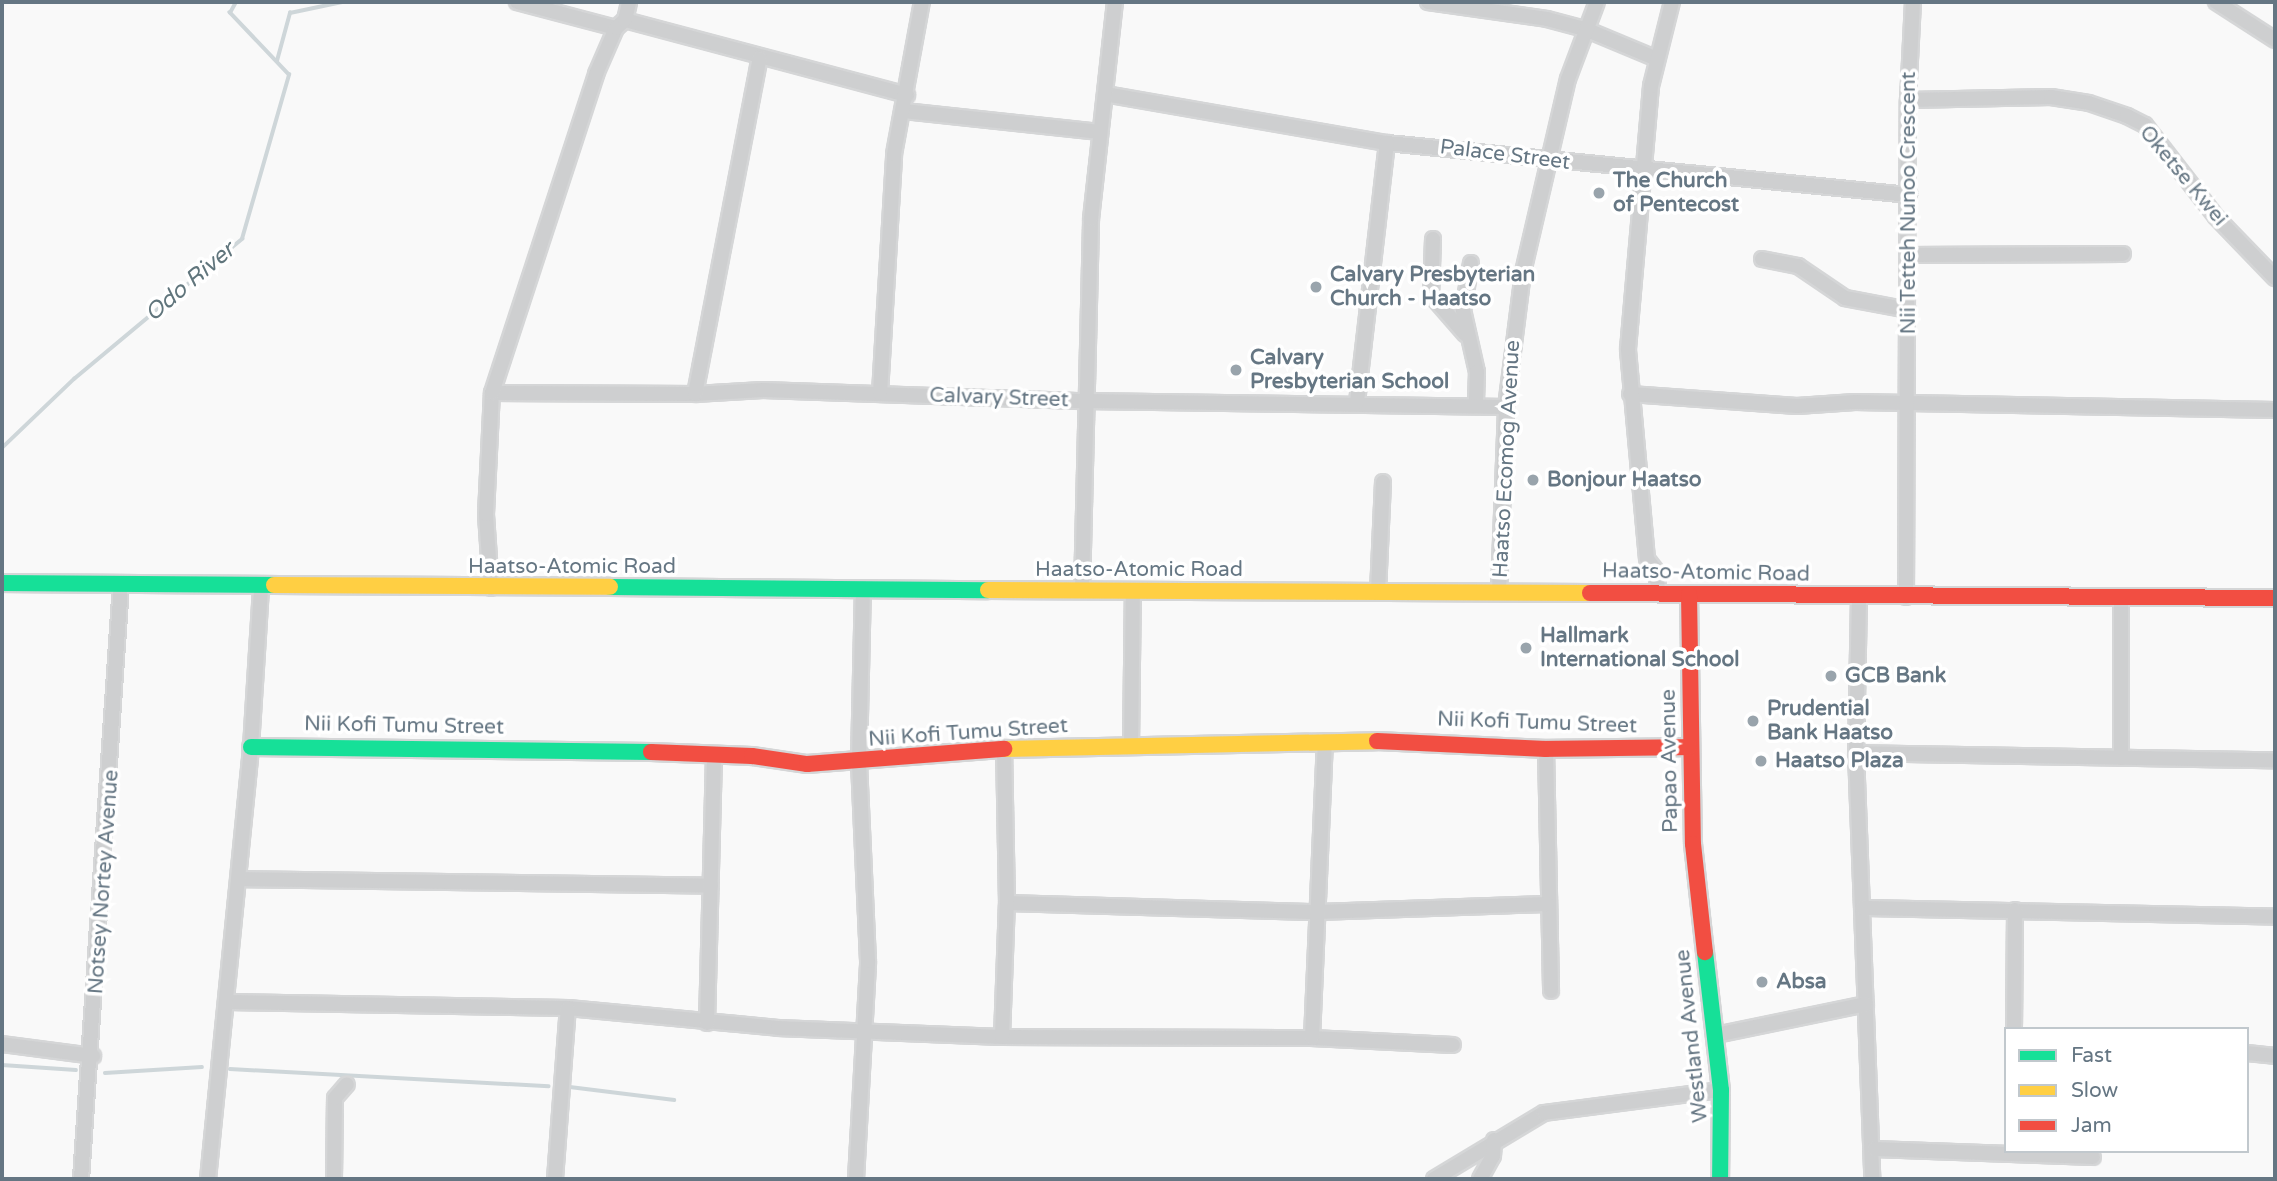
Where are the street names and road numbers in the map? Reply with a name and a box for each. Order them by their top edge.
street label: Nii Tetteh Nunoo Crescent [1896,72,1922,334]
street label: Oketse Kwei [2134,121,2232,231]
street label: Palace Street [1439,135,1571,175]
street label: Haatso Ecomog Avenue [1488,339,1526,579]
street label: Calvary Street [929,383,1069,413]
street label: Haatso-Atomic Road [468,554,676,580]
street label: Haatso-Atomic Road [1035,557,1243,583]
street label: Haatso-Atomic Road [1602,559,1810,587]
street label: Papao Avenue [1656,689,1684,833]
street label: Nii Kofi Tumu Street [1437,707,1637,739]
street label: Nii Kofi Tumu Street [304,712,504,740]
street label: Nii Kofi Tumu Street [867,713,1069,753]
street label: Notsey Nortey Avenue [84,769,124,995]
street label: Westland Avenue [1670,948,1714,1124]

